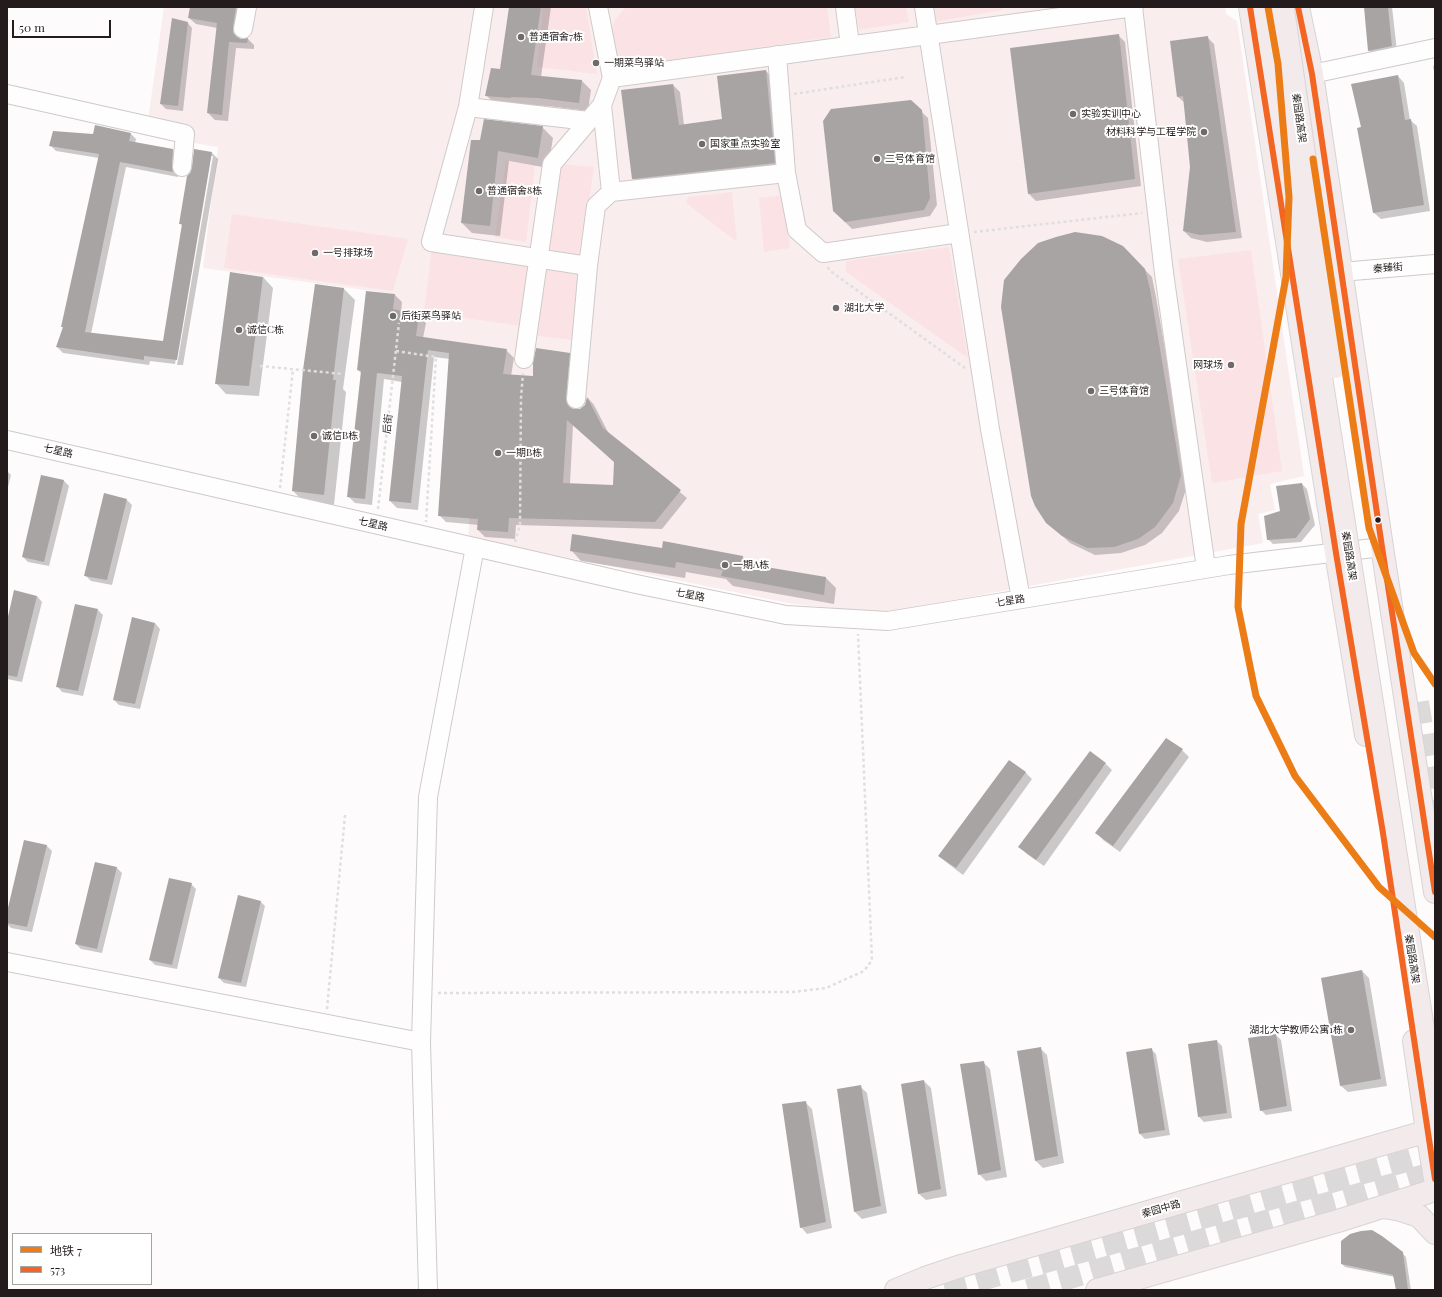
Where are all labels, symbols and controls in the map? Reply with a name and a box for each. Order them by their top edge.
scale bar [14,12,113,38]
text: 50 m [19,19,45,35]
place label: 普通宿舍7栋 [529,31,583,43]
marker: 普通宿舍7栋 [516,32,526,42]
place label: 一期菜鸟驿站 [604,57,664,69]
marker: 一期菜鸟驿站 [591,58,601,68]
street label: 秦园路高架 [1290,92,1308,144]
place label: 实验实训中心 [1081,108,1141,120]
marker: 实验实训中心 [1068,109,1078,119]
place label: 材料科学与工程学院 [1106,126,1196,138]
marker: 材料科学与工程学院 [1199,127,1209,137]
place label: 国家重点实验室 [710,138,780,150]
marker: 国家重点实验室 [697,139,707,149]
place label: 二号体育馆 [885,153,935,165]
marker: 二号体育馆 [872,154,882,164]
place label: 普通宿舍8栋 [487,185,542,197]
marker: 普通宿舍8栋 [474,186,484,196]
place label: 一号排球场 [323,247,373,259]
marker: 一号排球场 [310,248,320,258]
street label: 秦臻街 [1373,261,1403,275]
place label: 湖北大学 [844,302,884,314]
marker: 湖北大学 [831,303,841,313]
place label: 后街菜鸟驿站 [401,310,461,322]
marker: 后街菜鸟驿站 [388,311,398,321]
place label: 诚信C栋 [247,324,284,336]
marker: 诚信C栋 [234,325,244,335]
place label: 网球场 [1193,359,1223,371]
marker: 网球场 [1226,360,1236,370]
place label: 三号体育馆 [1099,385,1149,397]
marker: 三号体育馆 [1086,386,1096,396]
street label: 后街 [381,413,395,435]
place label: 诚信B栋 [322,430,358,442]
marker: 诚信B栋 [309,431,319,441]
street label: 七星路 [42,442,74,460]
place label: 一期B栋 [506,447,542,459]
marker: 一期B栋 [493,448,503,458]
street label: 七星路 [357,515,389,533]
unlabelled marker [1373,515,1383,525]
street label: 秦园路高架 [1339,530,1359,582]
place label: 一期A栋 [733,559,769,571]
marker: 一期A栋 [720,560,730,570]
street label: 七星路 [674,586,706,604]
street label: 七星路 [994,593,1026,609]
street label: 秦园路高架 [1402,933,1422,985]
place label: 湖北大学教师公寓1栋 [1249,1024,1343,1036]
marker: 湖北大学教师公寓1栋 [1346,1025,1356,1035]
street label: 秦园中路 [1140,1198,1182,1220]
legend [12,1233,152,1285]
text: 地铁 7 [50,1242,82,1258]
text: 573 [50,1261,65,1277]

